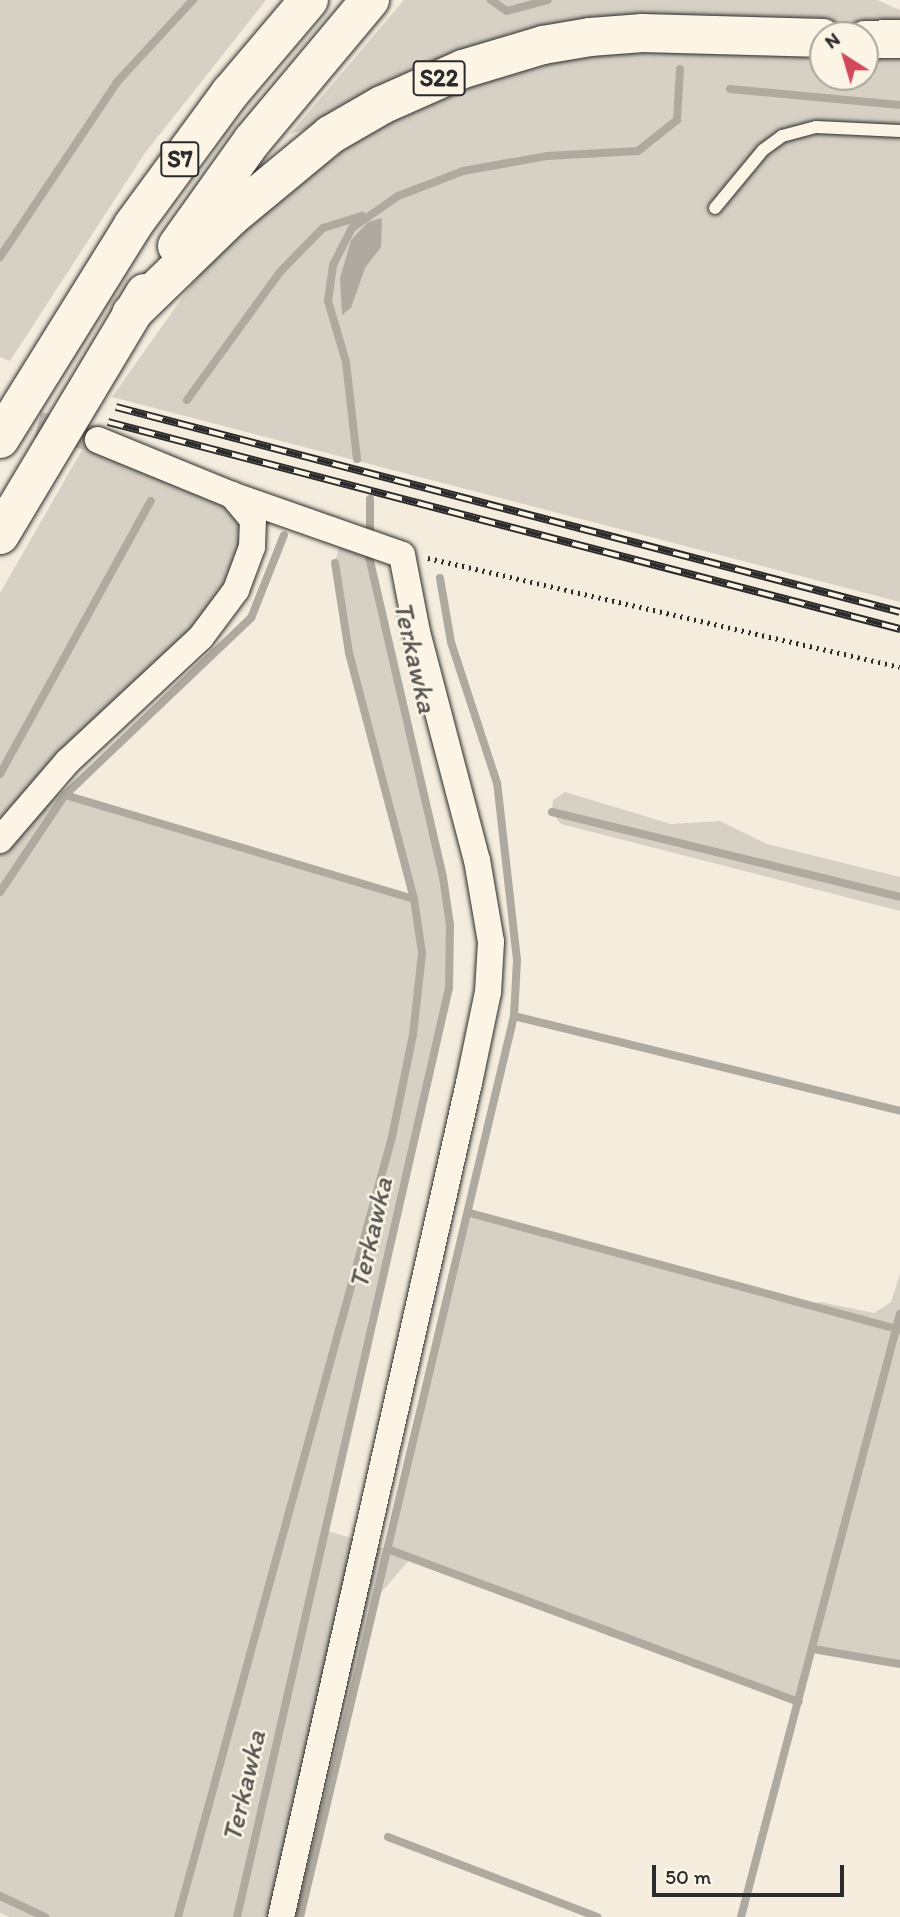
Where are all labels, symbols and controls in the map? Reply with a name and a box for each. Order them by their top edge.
north arrow [809,21,879,91]
text: N [820,27,844,53]
road number: S22 [411,57,467,98]
road number: S7 [159,139,201,180]
water label: Terkawka [387,598,445,716]
water label: Terkawka [341,1174,399,1292]
water label: Terkawka [214,1727,272,1845]
scale bar [655,1850,848,1894]
text: 50 m [665,1864,711,1889]

